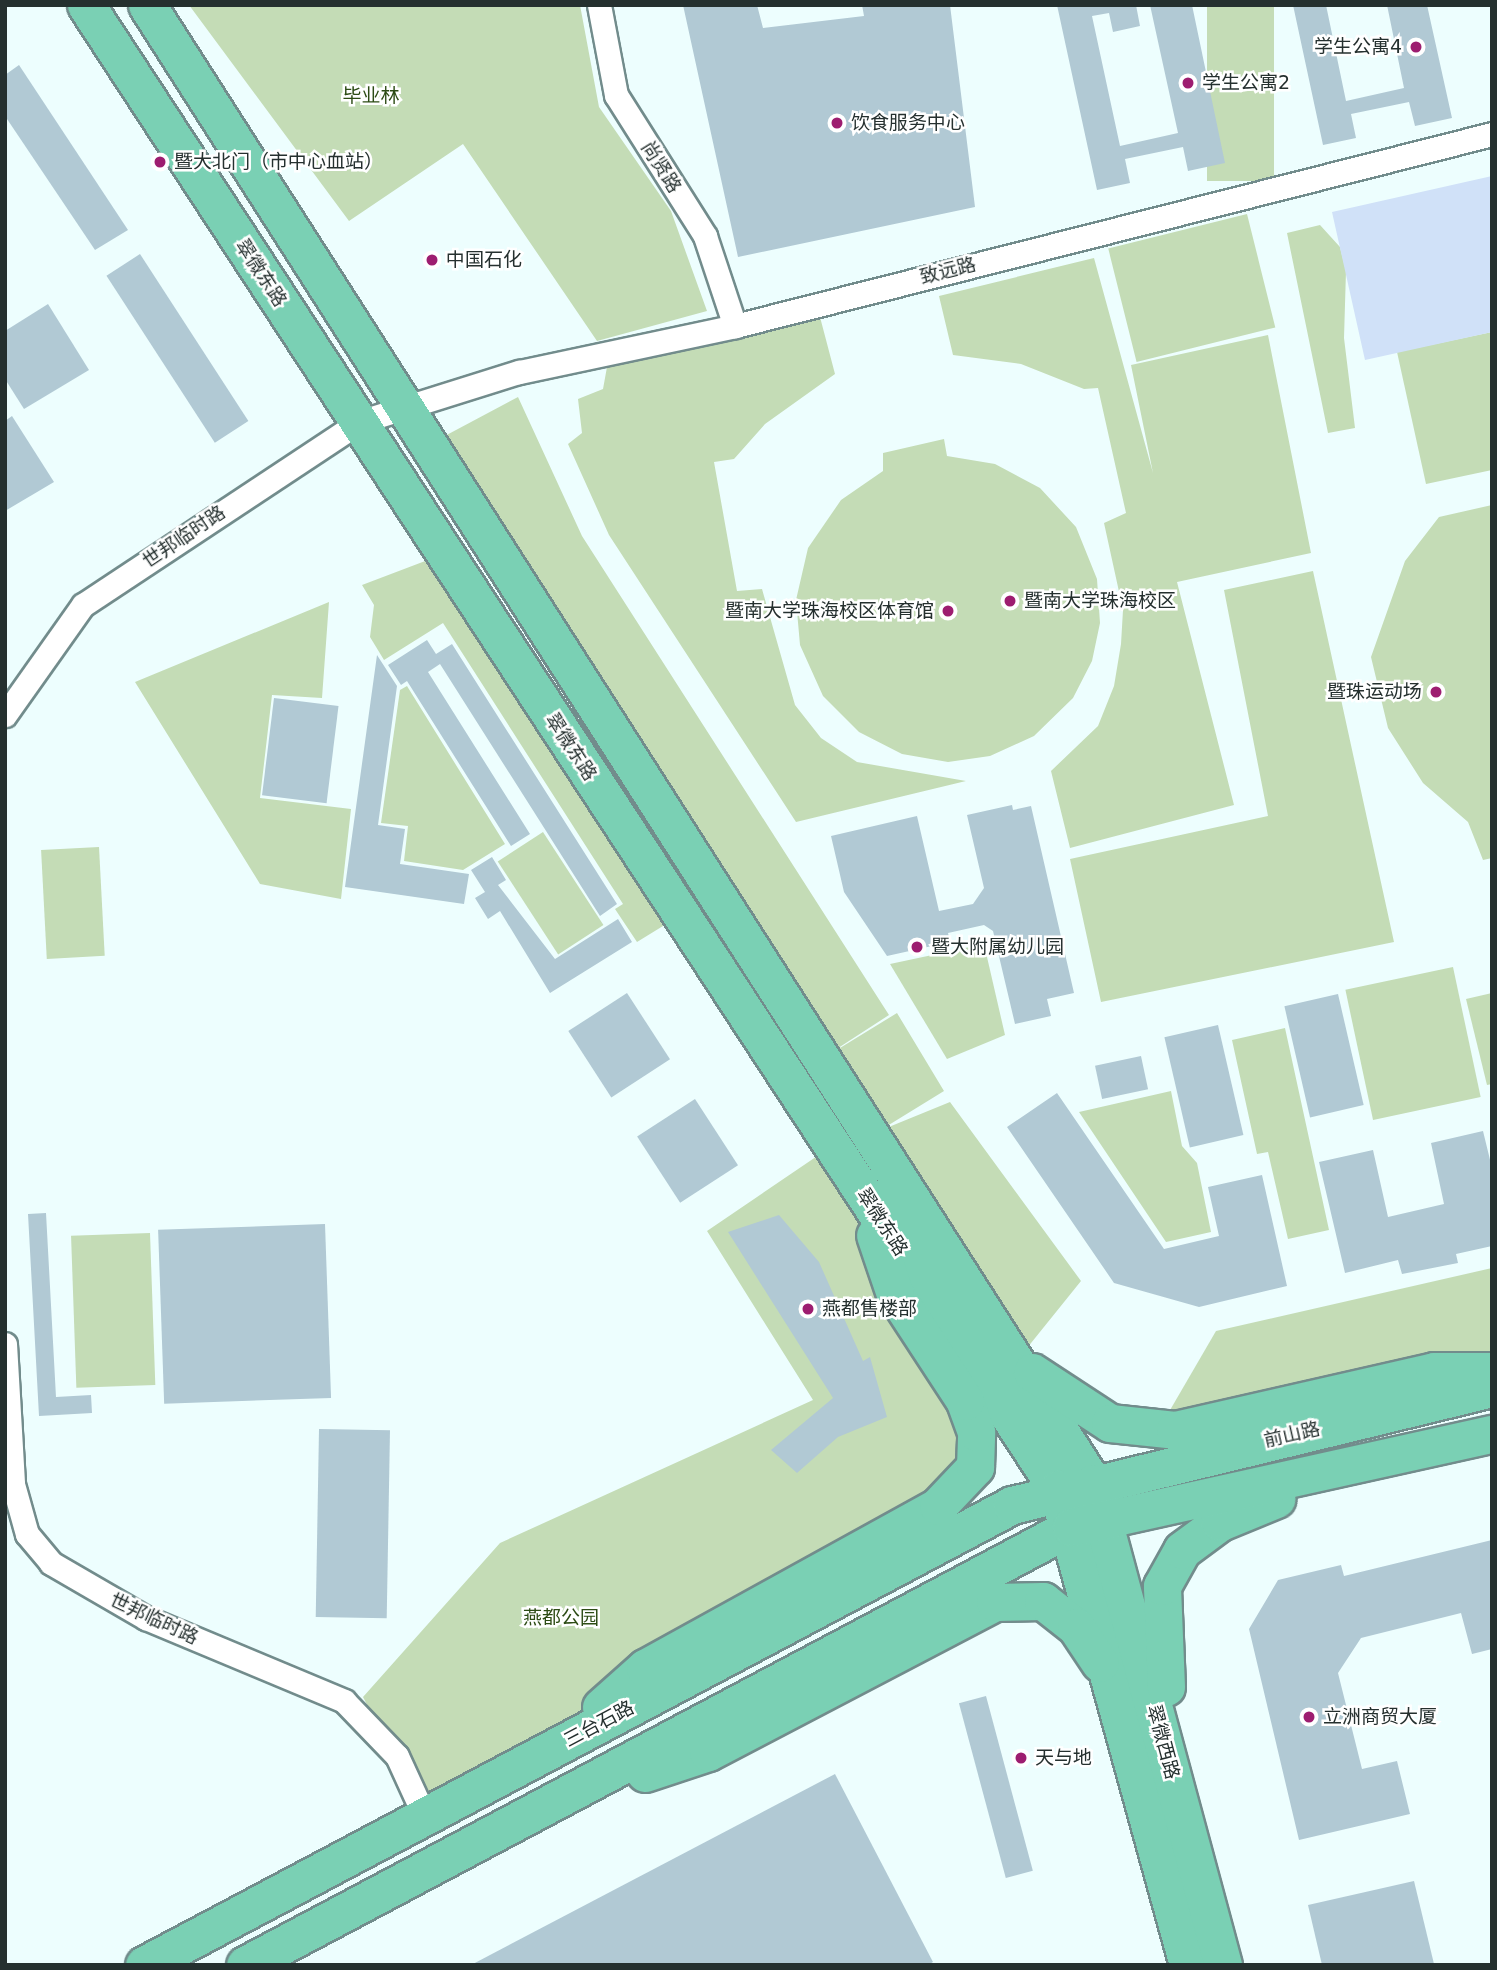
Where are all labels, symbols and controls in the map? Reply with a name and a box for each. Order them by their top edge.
place label: 学生公寓4 [1314,36,1402,58]
marker: 学生公寓4 [1408,39,1424,55]
place label: 学生公寓2 [1202,72,1290,94]
marker: 学生公寓2 [1180,75,1196,91]
park label: 毕业林 [343,85,399,107]
place label: 饮食服务中心 [851,112,965,134]
marker: 饮食服务中心 [829,115,845,131]
street label: 尚贤路 [636,137,686,197]
place label: 暨大北门（市中心血站） [174,151,383,173]
marker: 暨大北门（市中心血站） [152,154,168,170]
street label: 翠微东路 [231,235,291,311]
place label: 中国石化 [446,249,522,271]
marker: 中国石化 [424,252,440,268]
street label: 致远路 [918,253,978,289]
street label: 世邦临时路 [138,501,230,573]
place label: 暨南大学珠海校区 [1024,590,1176,612]
marker: 暨南大学珠海校区 [1002,593,1018,609]
place label: 暨南大学珠海校区体育馆 [725,600,934,622]
marker: 暨南大学珠海校区体育馆 [940,603,956,619]
place label: 暨珠运动场 [1327,681,1422,703]
marker: 暨珠运动场 [1428,684,1444,700]
street label: 翠微东路 [541,709,601,785]
place label: 暨大附属幼儿园 [931,936,1064,958]
marker: 暨大附属幼儿园 [909,939,925,955]
street label: 翠微东路 [852,1184,912,1260]
place label: 燕都售楼部 [822,1298,917,1320]
marker: 燕都售楼部 [800,1301,816,1317]
street label: 前山路 [1262,1417,1322,1453]
street label: 世邦临时路 [106,1589,202,1649]
park label: 燕都公园 [523,1607,599,1629]
street label: 三台石路 [560,1696,638,1752]
street label: 翠微西路 [1142,1702,1184,1782]
place label: 立洲商贸大厦 [1323,1706,1437,1728]
marker: 立洲商贸大厦 [1301,1709,1317,1725]
place label: 天与地 [1035,1747,1092,1769]
marker: 天与地 [1013,1750,1029,1766]

